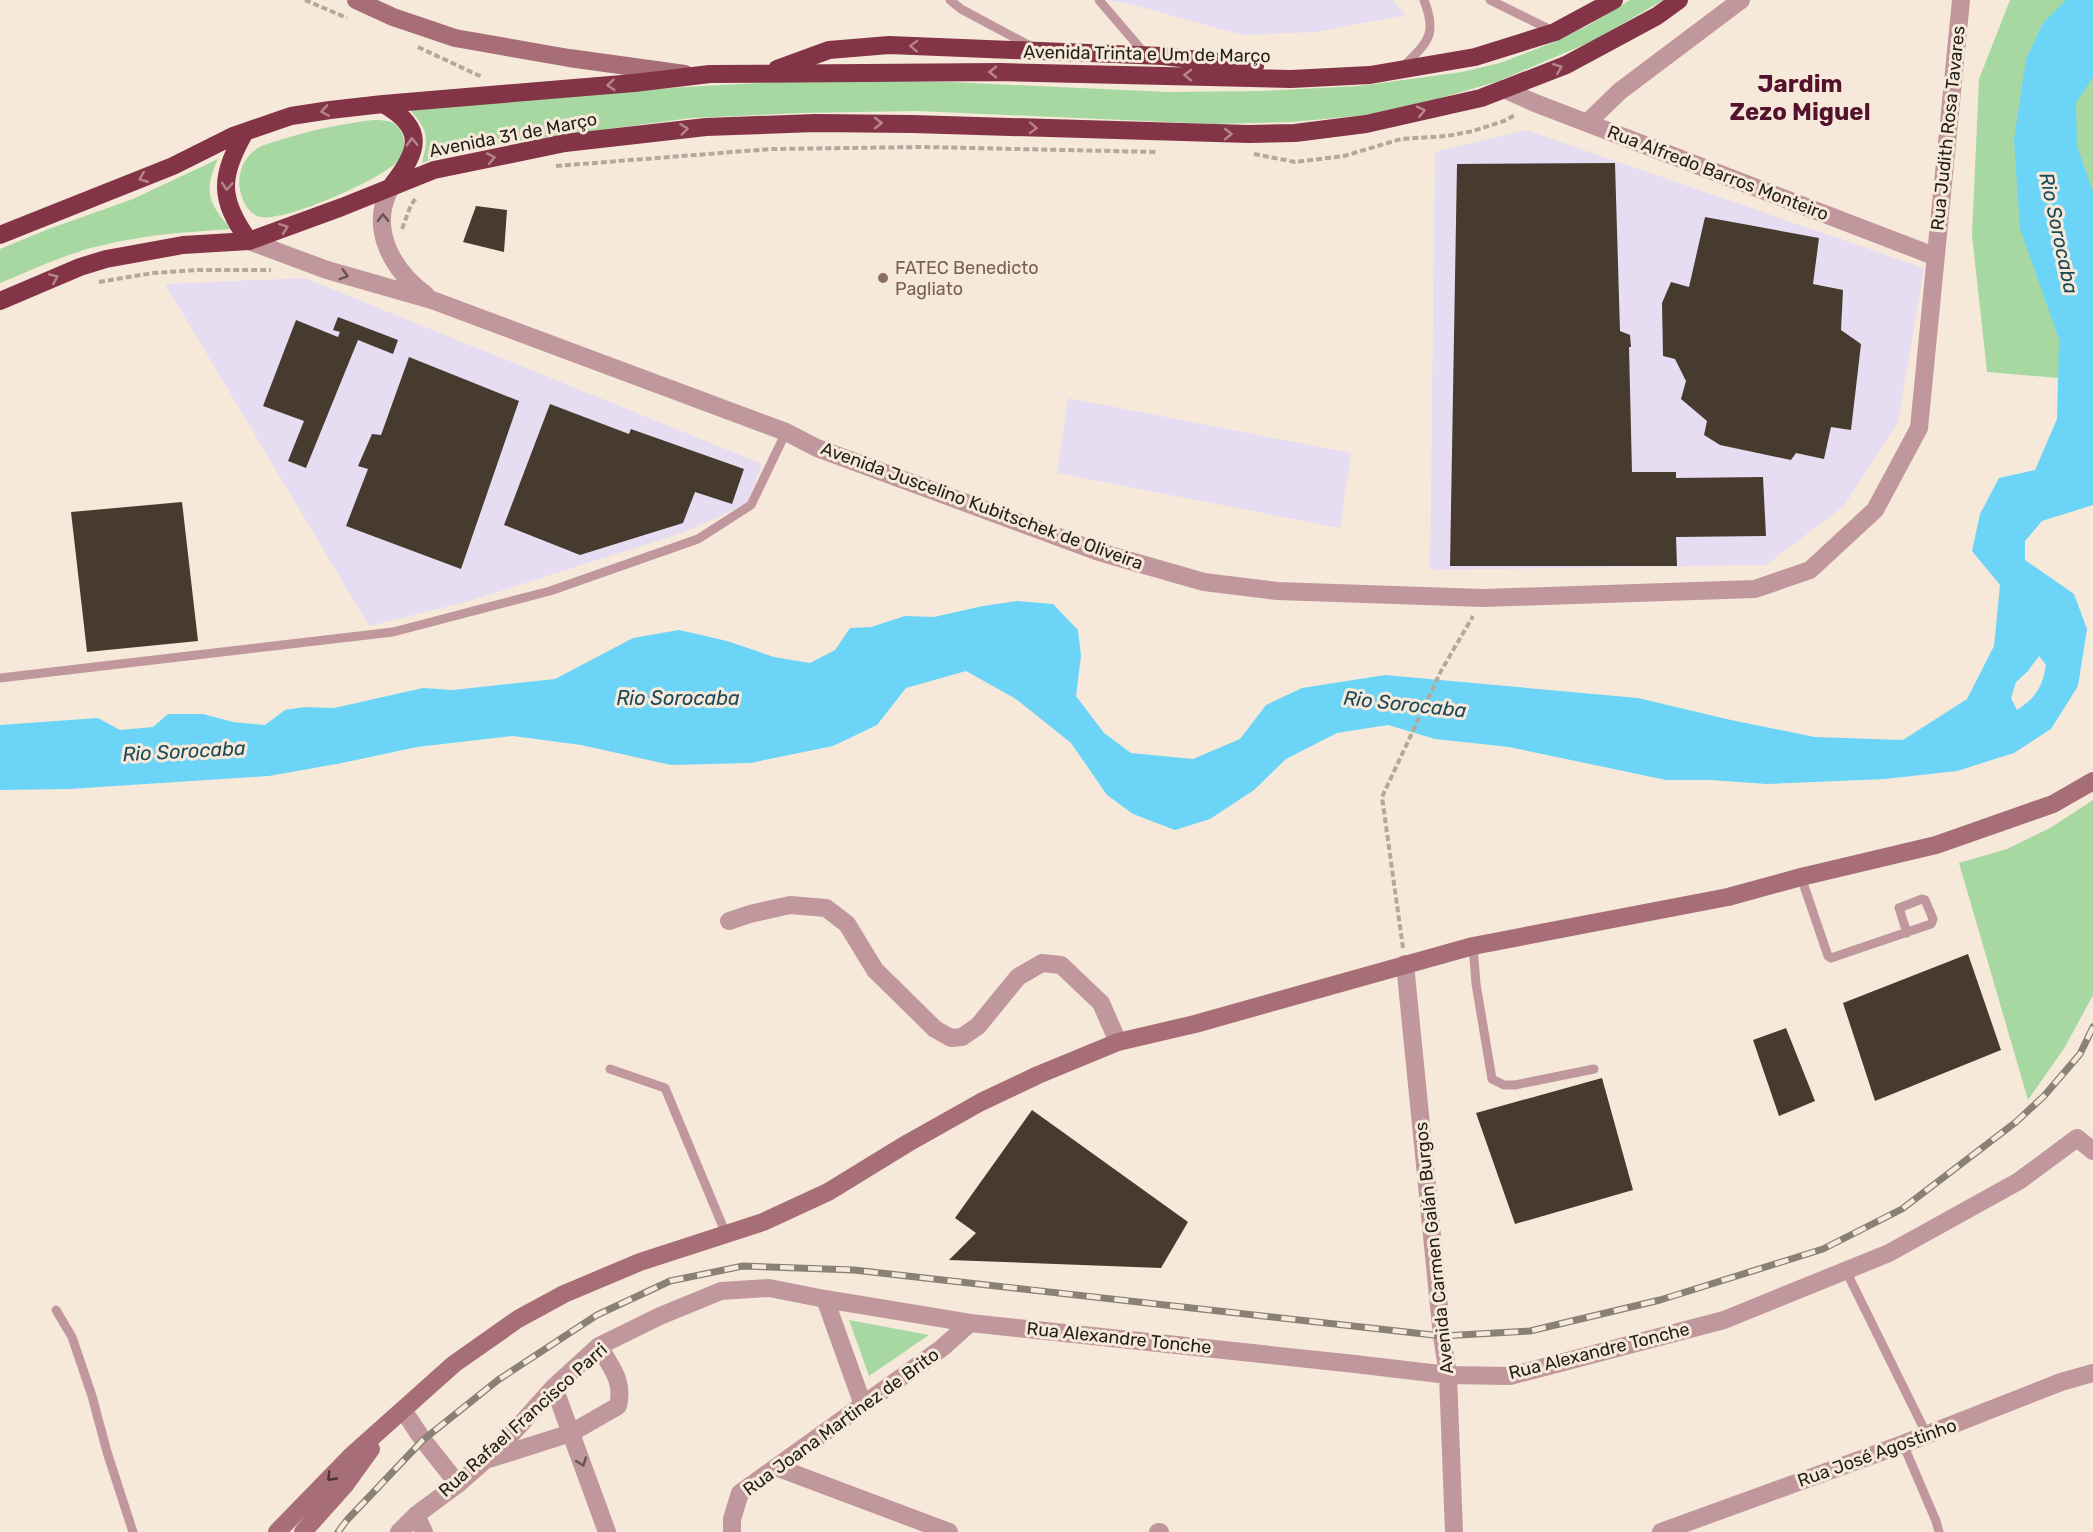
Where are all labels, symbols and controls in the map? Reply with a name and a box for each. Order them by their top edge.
street label: Rua Judith Rosa Tavares [1926,25,1970,231]
one-way arrow [909,40,918,53]
street label: Avenida Trinta e Um de Março [1023,41,1271,67]
one-way arrow [1552,63,1563,75]
one-way arrow [988,66,997,78]
one-way arrow [1183,69,1192,81]
district label: Jardim Zezo Miguel [1729,70,1871,126]
one-way arrow [606,78,615,91]
one-way arrow [321,104,331,117]
one-way arrow [1416,106,1426,119]
street label: Avenida 31 de Março [427,108,599,162]
one-way arrow [874,117,883,129]
one-way arrow [1029,121,1038,134]
street label: Rua Alfredo Barros Monteiro [1604,121,1832,225]
one-way arrow [679,124,688,136]
one-way arrow [1224,128,1233,140]
one-way arrow [406,137,418,146]
one-way arrow [486,152,496,164]
water label: Rio Sorocaba [2034,170,2084,296]
one-way arrow [138,171,149,183]
one-way arrow [220,182,233,191]
one-way arrow [377,214,389,223]
one-way arrow [278,223,289,236]
place label: FATEC Benedicto Pagliato [895,257,1039,300]
one-way arrow [338,268,349,280]
marker: FATEC Benedicto Pagliato [876,271,890,285]
one-way arrow [48,273,59,285]
street label: Avenida Juscelino Kubitschek de Oliveira [818,437,1146,575]
water label: Rio Sorocaba [616,686,740,710]
water label: Rio Sorocaba [1342,686,1468,722]
water label: Rio Sorocaba [122,736,247,766]
street label: Avenida Carmen Galán Burgos [1410,1121,1458,1375]
street label: Rua Alexandre Tonche [1026,1317,1212,1359]
street label: Rua Alexandre Tonche [1506,1318,1692,1384]
street label: Rua Rafael Francisco Parri [434,1338,612,1502]
street label: Rua Joana Martinez de Brito [739,1344,943,1500]
street label: Rua José Agostinho [1794,1414,1960,1492]
one-way arrow [574,1456,587,1467]
one-way arrow [327,1470,338,1480]

